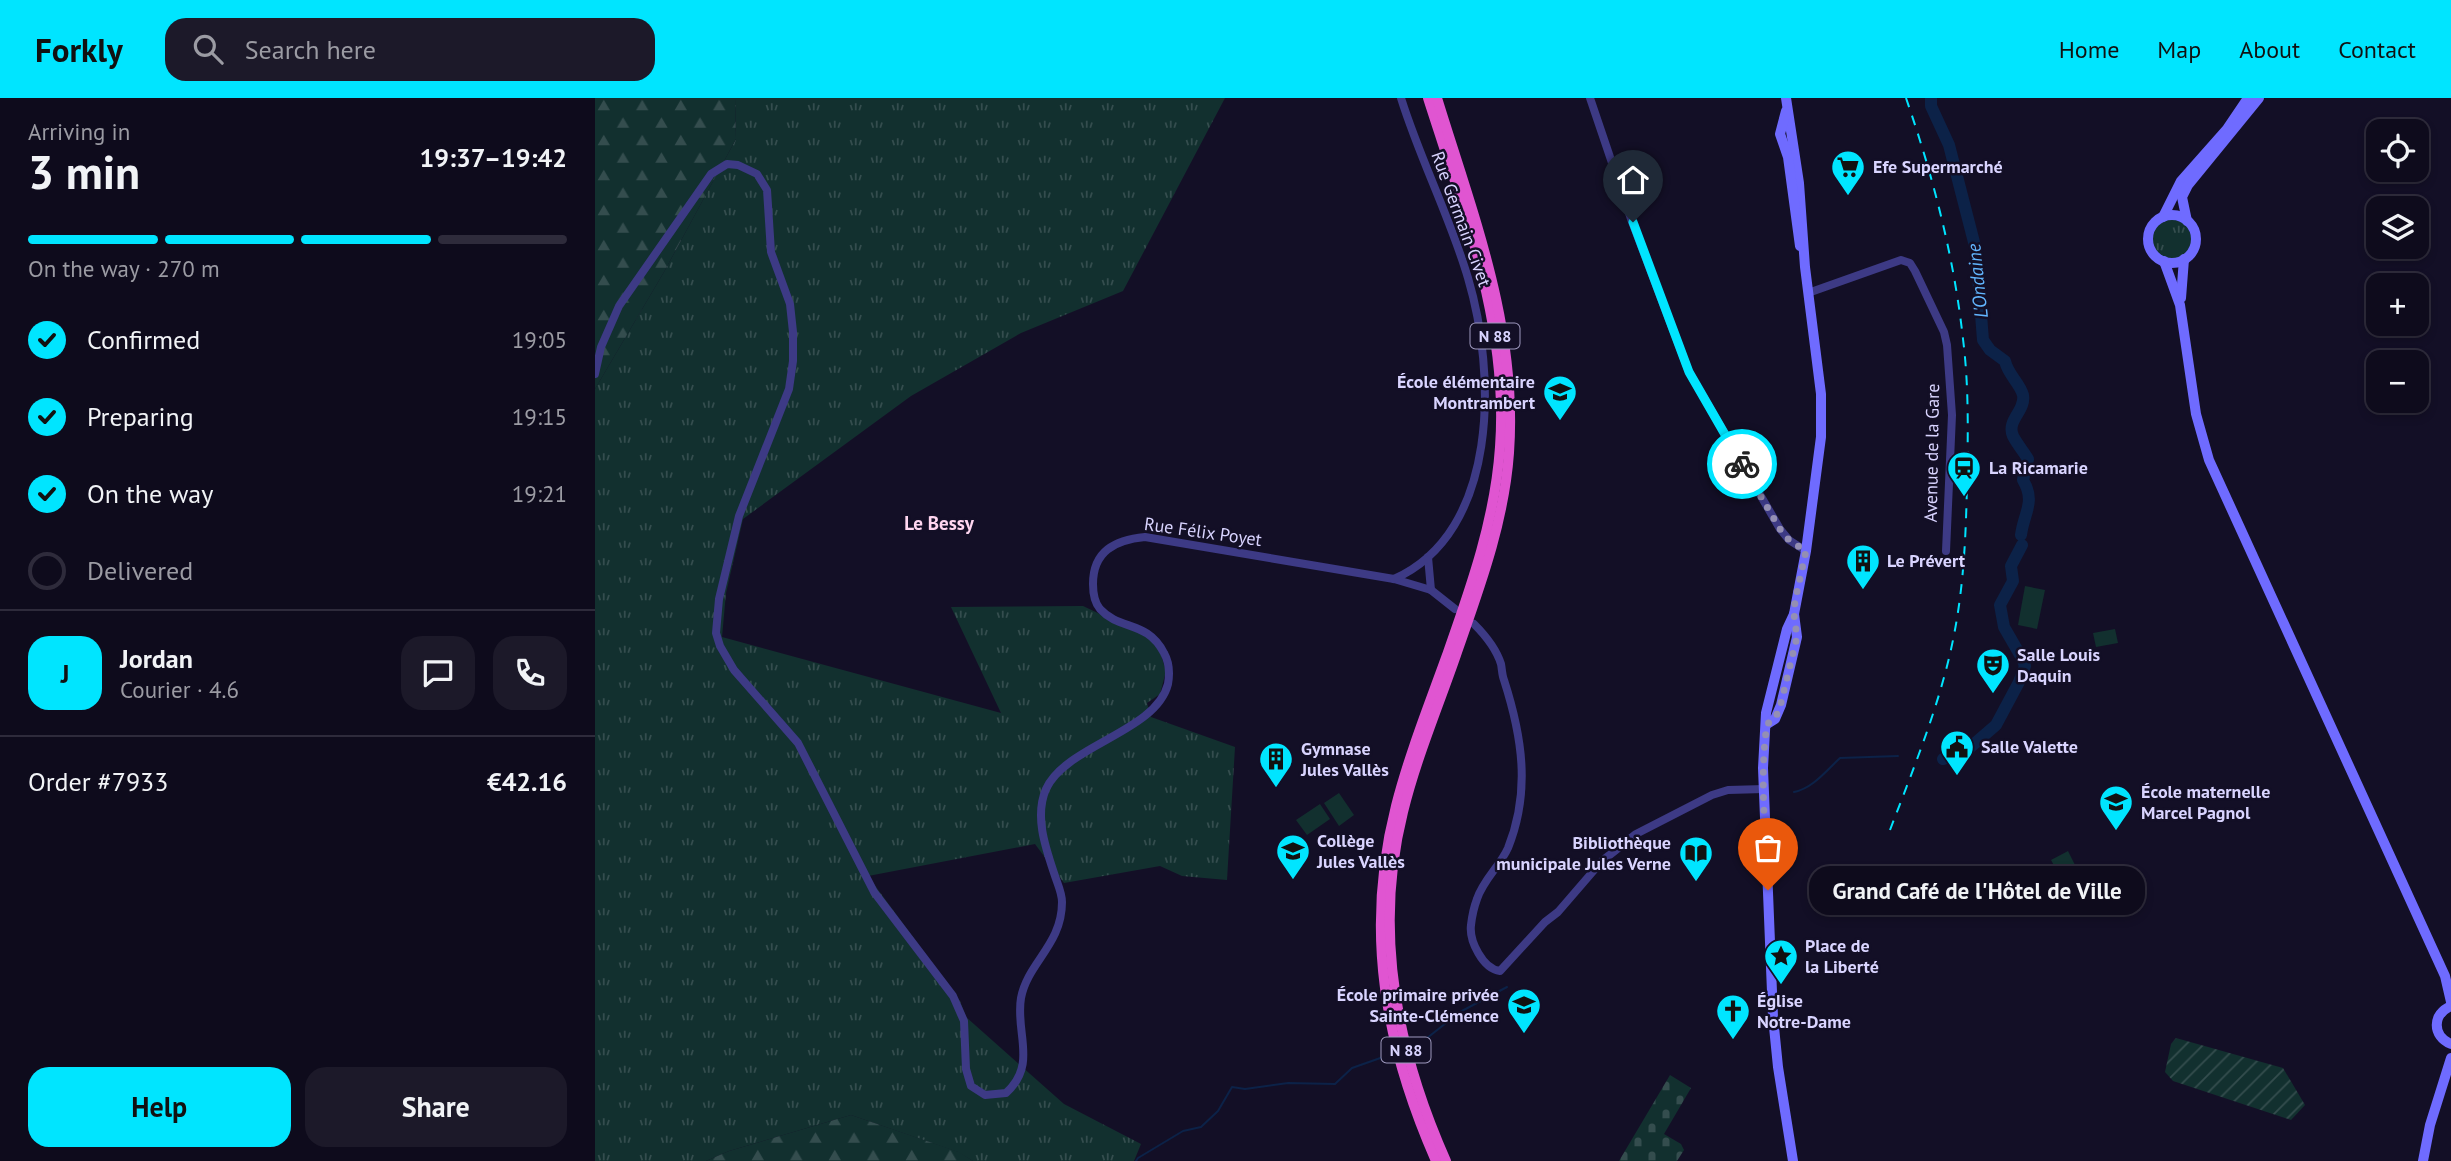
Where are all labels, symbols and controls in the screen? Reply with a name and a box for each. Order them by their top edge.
search box [165,18,655,81]
text: Forkly [35,28,123,71]
icon: search [189,30,227,68]
text: Search here [245,33,376,66]
text: Home [2059,34,2119,65]
text: Map [2157,34,2201,65]
text: About [2239,34,2300,65]
text: Contact [2338,34,2416,65]
text: Arriving in [28,117,130,146]
map controls [2366,119,2429,413]
button: locate [2366,119,2429,182]
text: 19:37–19:42 [420,141,567,174]
text: 3 min [28,142,140,202]
street label: Rue Germain Civet [1426,148,1497,290]
supermarket icon: Efe Supermarché [1829,148,1867,197]
pin [1603,150,1663,222]
place label: Efe Supermarché [1873,155,2003,178]
icon: home [1614,161,1652,199]
button: layers [2366,196,2429,259]
water label: L'Ondaine [1961,242,1993,320]
text: On the way · 270 m [28,254,220,283]
button: + [2366,273,2429,336]
icon: check [28,321,66,359]
text: Confirmed [87,323,200,356]
road number: N 88 [1471,324,1520,348]
text: 19:05 [512,325,567,354]
button: − [2366,350,2429,413]
place label: École élémentaire Montrambert [1397,370,1536,414]
school or university icon: École élémentaire Montrambert [1541,373,1579,422]
street label: Avenue de la Gare [1919,383,1944,523]
icon: check [28,398,66,436]
text: Preparing [87,400,194,433]
text: 19:15 [512,402,567,431]
courier [1707,429,1777,499]
icon: bike [1723,445,1761,483]
station icon: La Ricamarie [1945,449,1983,498]
place label: La Ricamarie [1989,456,2088,479]
icon: check [28,475,66,513]
text: On the way [87,477,213,510]
text: 19:21 [512,479,567,508]
district label: Le Bessy [904,511,975,535]
street label: Rue Félix Poyet [1143,512,1263,551]
building icon: Le Prévert [1844,542,1882,591]
place label: Le Prévert [1887,549,1966,572]
text: Delivered [87,554,193,587]
button: chat [401,636,475,710]
button: phone [493,636,567,710]
text: Jordan [120,642,193,675]
place label: Salle Louis Daquin [2017,643,2101,687]
theatre icon: Salle Louis Daquin [1974,646,2012,695]
text: J [61,657,69,690]
text: Courier · 4.6 [120,675,239,704]
public building icon: Salle Valette [1938,728,1976,777]
place label: Salle Valette [1981,735,2078,758]
place label: Gymnase Jules Vallès [1300,737,1389,781]
building icon: Gymnase Jules Vallès [1257,740,1295,789]
text: Order #7933 [28,765,168,798]
text: €42.16 [487,765,567,798]
place label: École maternelle Marcel Pagnol [2141,780,2270,824]
school or university icon: École maternelle Marcel Pagnol [2097,783,2135,832]
pin [1738,818,1798,890]
place label: Collège Jules Vallès [1316,829,1405,873]
icon: bag [1749,829,1787,867]
place label: Bibliothèque municipale Jules Verne [1496,831,1671,875]
school or university icon: Collège Jules Vallès [1274,832,1312,881]
library icon: Bibliothèque municipale Jules Verne [1677,834,1715,883]
callout: Grand Café de l'Hôtel de Ville [1810,866,2146,914]
text: Grand Café de l'Hôtel de Ville [1832,876,2122,905]
place label: Place de la Liberté [1805,934,1879,978]
place icon: Place de la Liberté [1762,937,1800,986]
place label: École primaire privée Sainte-Clémence [1337,983,1499,1027]
school or university icon: École primaire privée Sainte-Clémence [1505,986,1543,1035]
place label: Église Notre-Dame [1757,989,1851,1033]
church icon: Église Notre-Dame [1714,992,1752,1041]
road number: N 88 [1381,1038,1431,1062]
button: Help [28,1067,291,1147]
button: Share [305,1067,567,1147]

